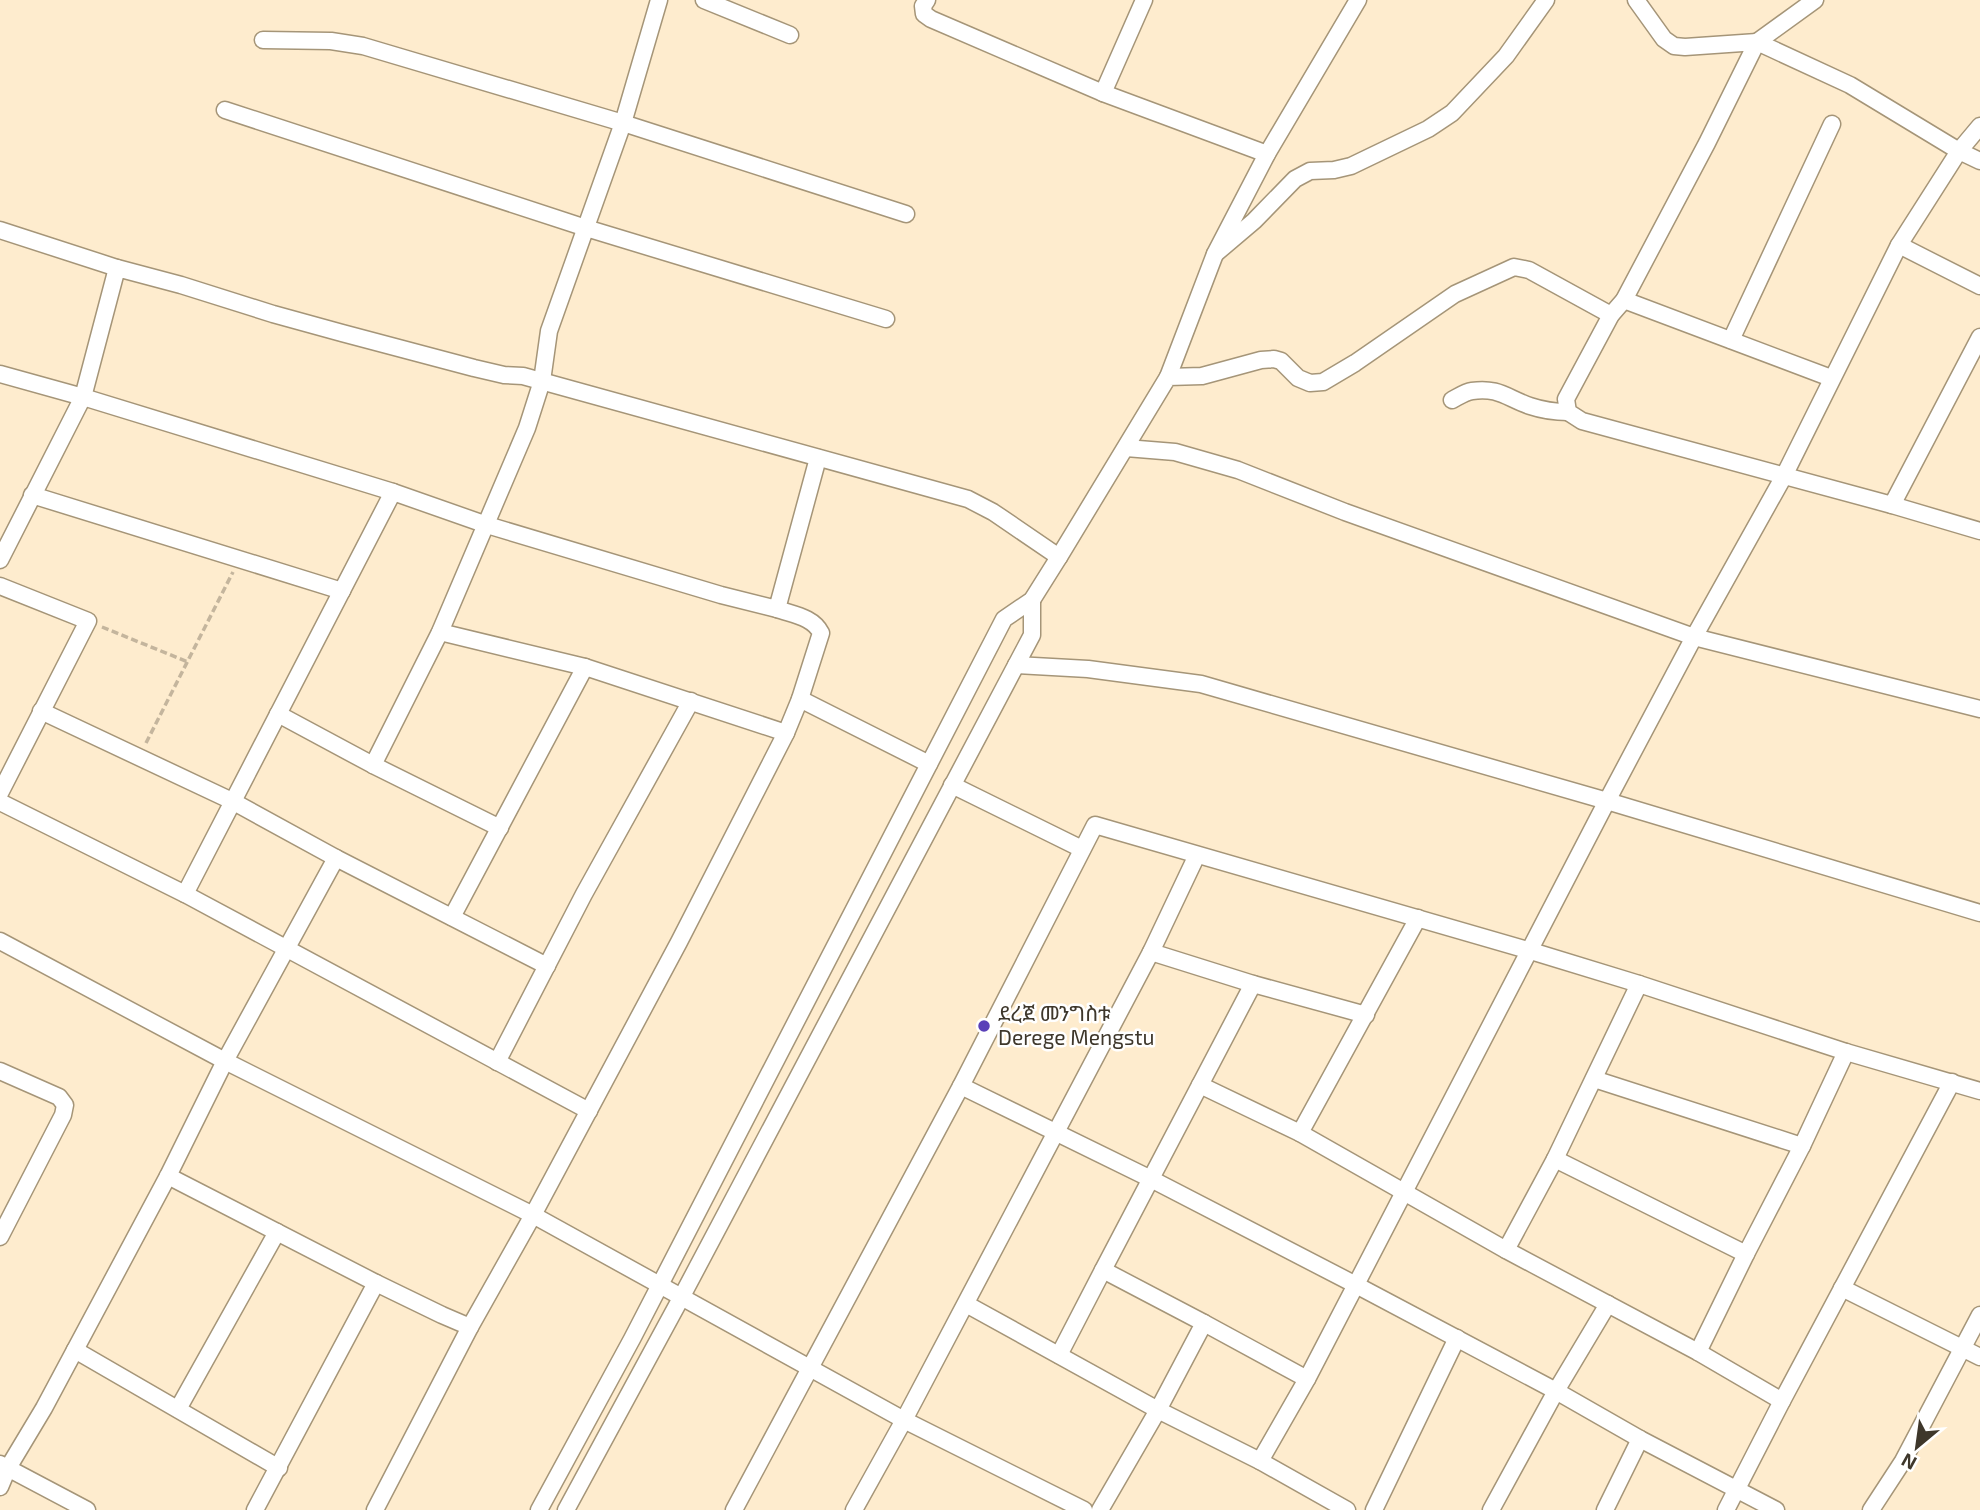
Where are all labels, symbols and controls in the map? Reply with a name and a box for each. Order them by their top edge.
place label: ደረጀ መንግስቱ Derege Mengstu [998,1000,1155,1049]
marker: ደረጀ መንግስቱ Derege Mengstu [976,1018,992,1034]
north arrow [1882,1412,1952,1482]
text: N [1897,1449,1920,1476]

